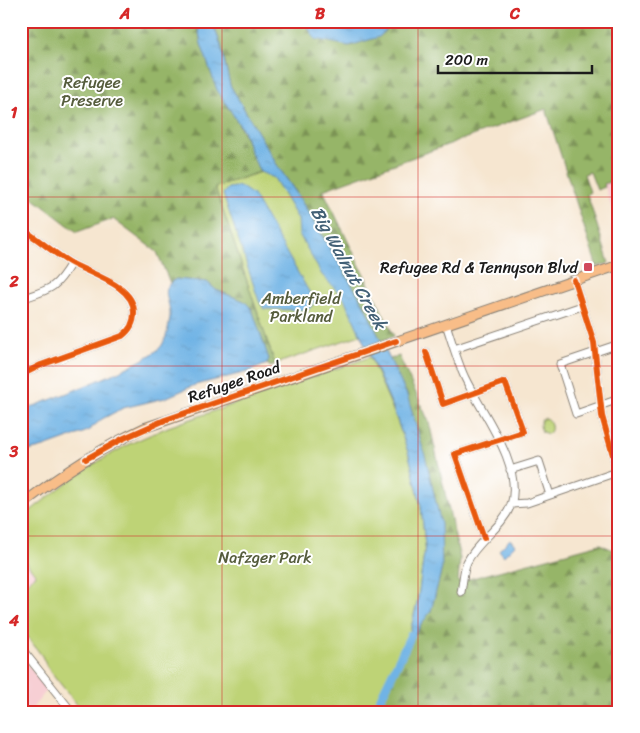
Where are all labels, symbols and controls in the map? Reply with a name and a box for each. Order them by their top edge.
text: A [119,0,130,28]
text: B [315,0,326,28]
text: C [509,0,521,28]
scale bar [438,42,591,74]
text: 200 m [445,47,489,73]
park label: Refugee Preserve [61,68,123,115]
text: 1 [11,98,18,127]
water label: Big Walnut Creek [302,200,397,337]
place label: Refugee Rd & Tennyson Blvd [380,253,580,282]
marker: Refugee Rd & Tennyson Blvd [582,261,594,273]
text: 2 [8,267,19,296]
park label: Amberfield Parkland [260,284,342,331]
street label: Refugee Road [184,352,286,411]
text: 3 [9,437,19,466]
park label: Nafzger Park [218,543,312,572]
text: 4 [8,606,19,635]

